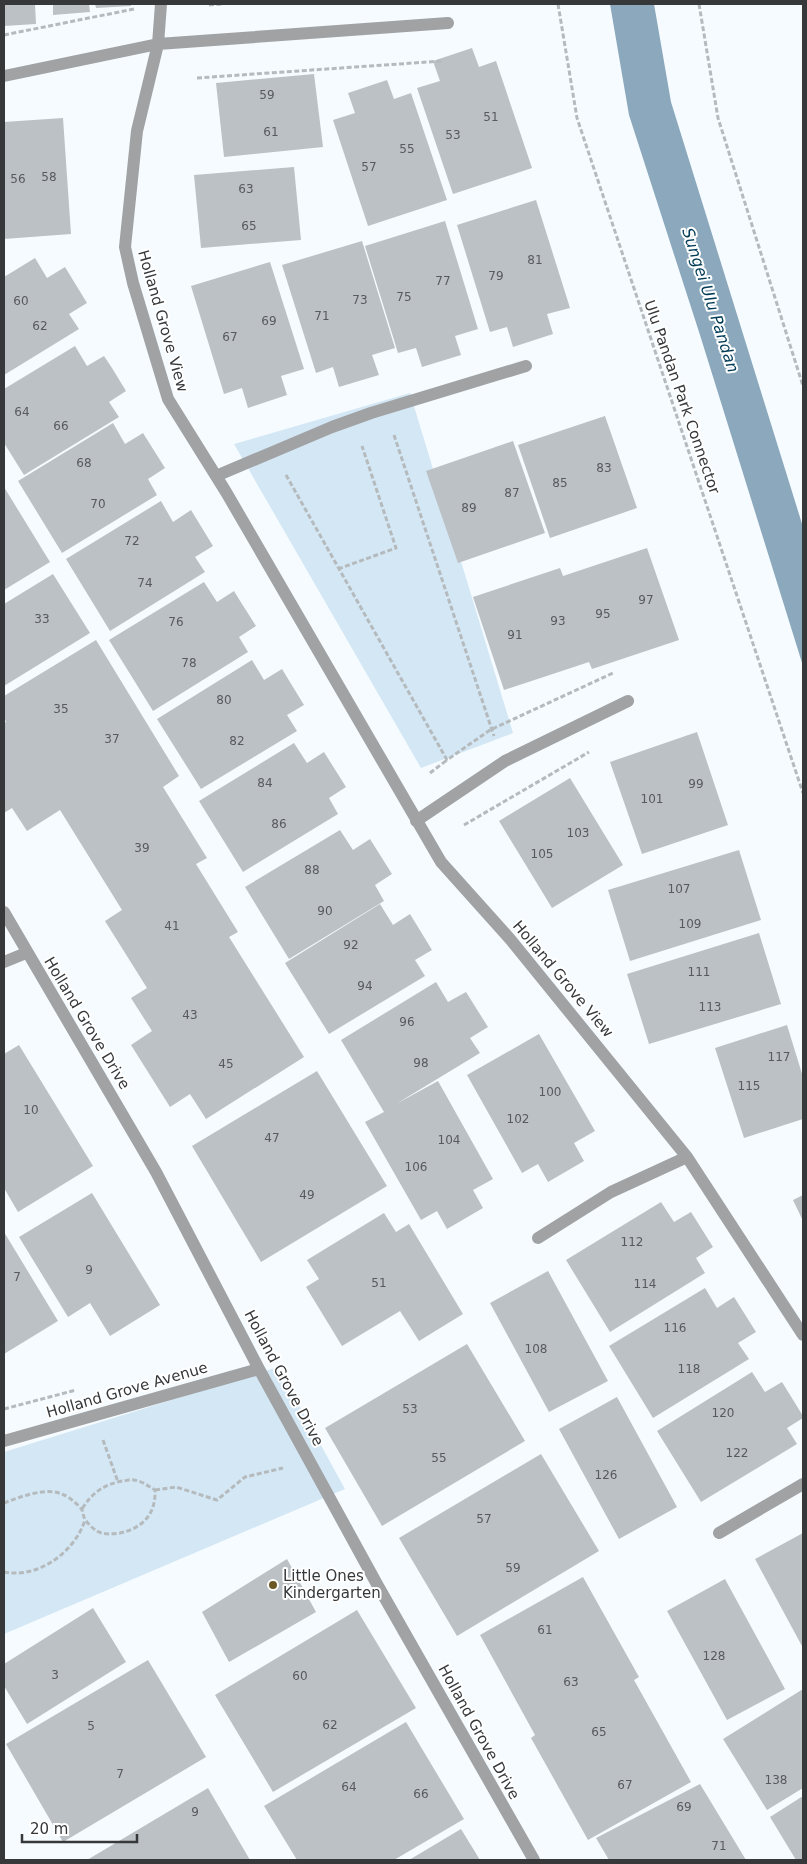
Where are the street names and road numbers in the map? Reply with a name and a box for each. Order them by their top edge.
street label: Holland Grove View [134,248,192,394]
street label: Ulu Pandan Park Connector [640,298,724,497]
street label: Holland Grove View [509,917,617,1041]
street label: Holland Grove Drive [40,954,134,1092]
street label: Holland Grove Drive [241,1307,327,1449]
street label: Holland Grove Avenue [44,1358,210,1422]
street label: Holland Grove Drive [434,1661,524,1803]

